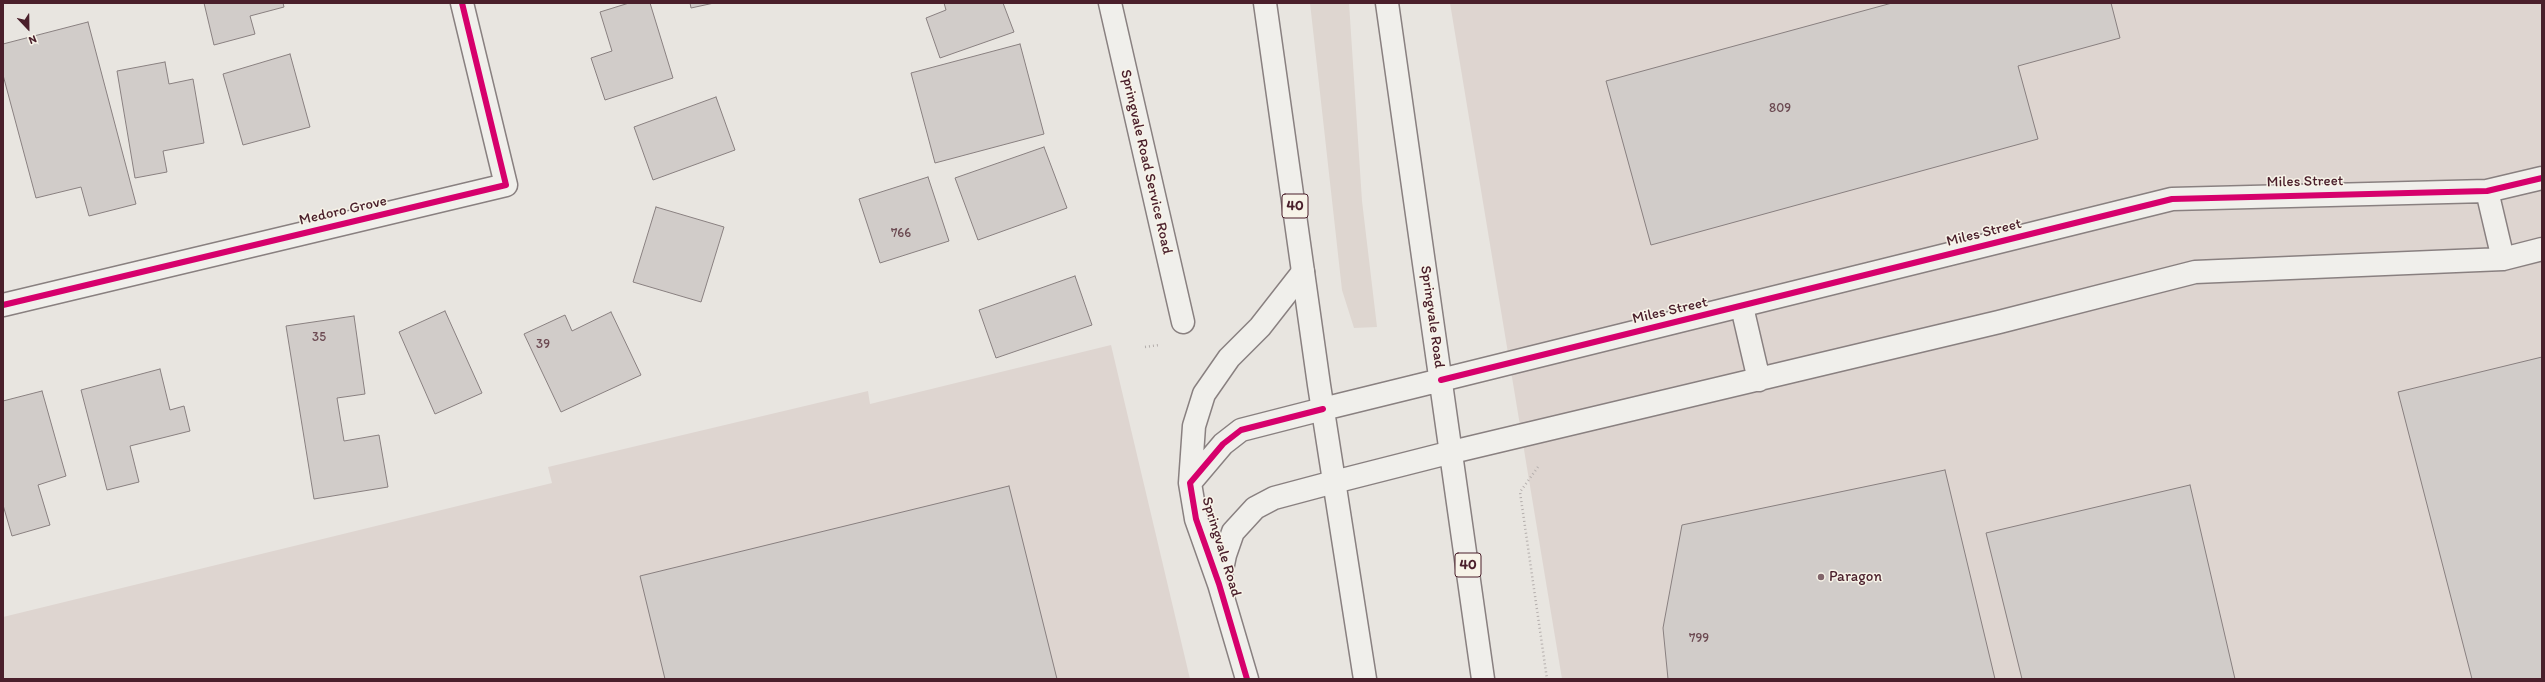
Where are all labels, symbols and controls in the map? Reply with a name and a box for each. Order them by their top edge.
north arrow [8,8,48,48]
text: N [27,32,39,47]
street label: Springvale Road Service Road [1116,68,1176,256]
house number: 809 [1769,101,1791,117]
street label: Miles Street [2267,172,2343,192]
street label: Medoro Grove [297,192,389,230]
road number: 40 [1282,194,1308,218]
street label: Miles Street [1945,215,2023,251]
house number: 766 [891,226,911,242]
street label: Springvale Road [1416,264,1448,370]
street label: Miles Street [1631,294,1709,328]
house number: 35 [312,330,326,346]
house number: 39 [536,337,550,353]
street label: Springvale Road [1197,495,1245,599]
road number: 40 [1455,553,1481,577]
place label: Paragon [1829,568,1882,586]
marker: Paragon [1816,572,1826,582]
house number: 799 [1689,631,1709,647]

